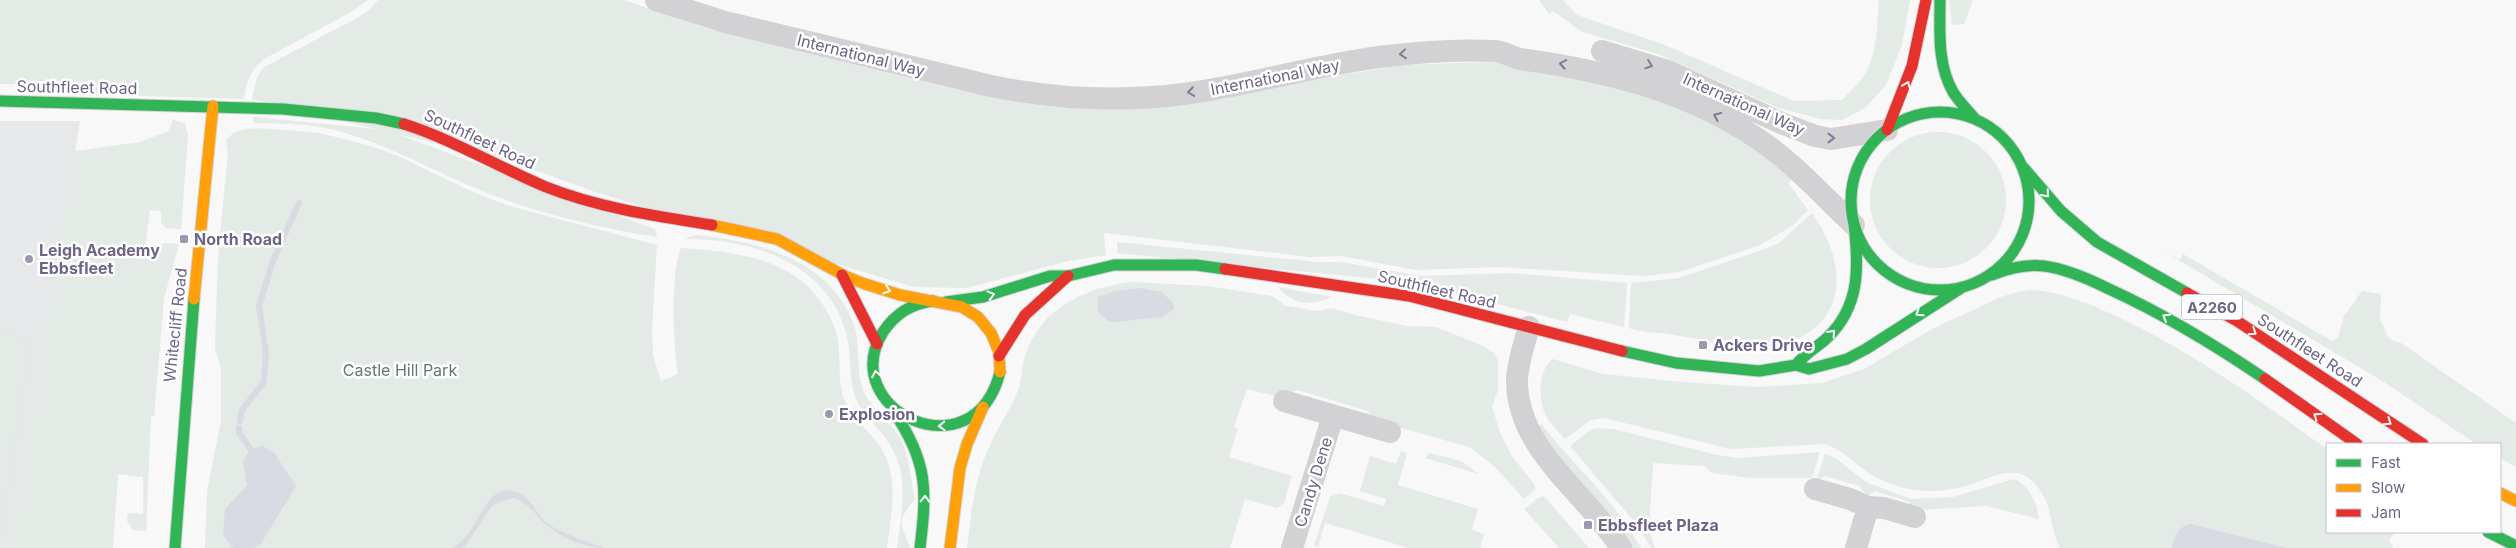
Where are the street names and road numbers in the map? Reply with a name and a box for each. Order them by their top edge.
street label: International Way [795,29,927,81]
street label: International Way [1209,55,1341,99]
street label: International Way [1680,68,1808,140]
street label: Southfleet Road [16,76,138,98]
street label: Southfleet Road [421,104,539,174]
street label: Southfleet Road [1376,266,1498,312]
street label: Whitecliff Road [159,267,191,383]
road number: A2260 [2182,294,2242,320]
street label: Southfleet Road [2254,309,2366,391]
street label: Candy Dene [1290,435,1336,529]

